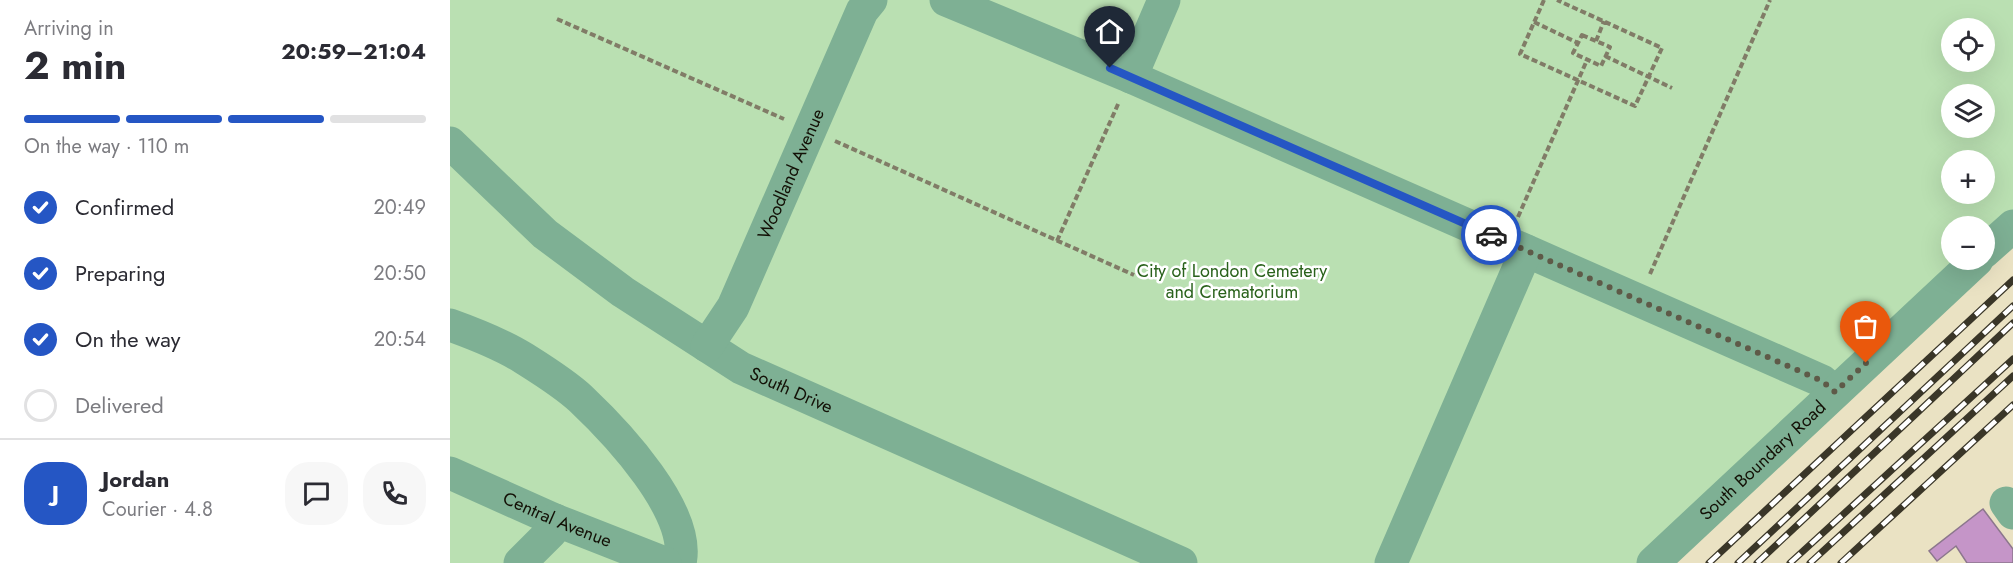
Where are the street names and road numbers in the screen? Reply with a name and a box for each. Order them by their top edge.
street label: Woodland Avenue [751,104,831,243]
street label: South Drive [746,360,837,420]
street label: South Boundary Road [1693,395,1832,526]
street label: Central Avenue [499,485,616,554]

